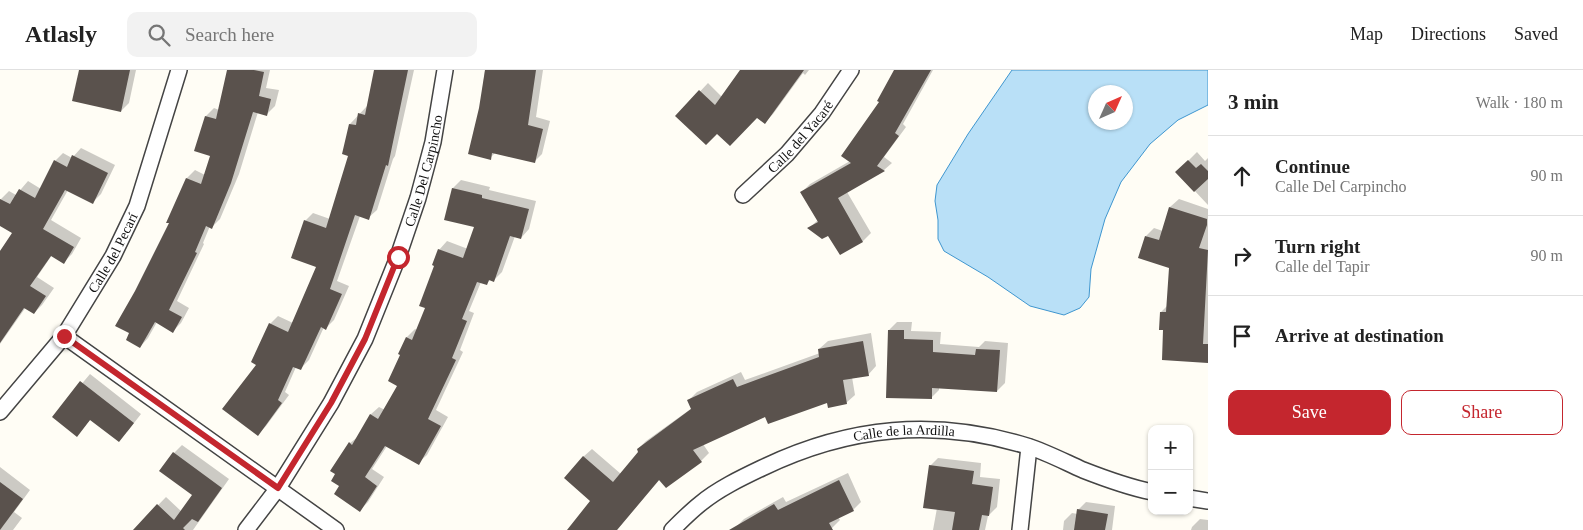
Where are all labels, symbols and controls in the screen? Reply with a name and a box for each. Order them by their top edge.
search box [127,12,477,57]
text: Atlasly [25,21,97,47]
icon: search [145,21,173,49]
text: Search here [185,24,274,45]
text: Map [1350,24,1383,44]
text: Directions [1411,24,1486,44]
text: Saved [1514,24,1558,44]
north arrow [1088,85,1133,130]
text: 3 min [1228,90,1279,114]
text: Walk · 180 m [1476,94,1563,111]
street label: Calle del Yacaré [765,98,836,176]
street label: Calle Del Carpincho [402,114,445,229]
text: Continue [1275,156,1350,177]
icon: ahead [1228,162,1256,190]
text: 90 m [1531,167,1563,184]
text: Calle Del Carpincho [1275,178,1407,195]
street label: Calle del Pecarí [85,210,141,296]
text: Turn right [1275,236,1360,257]
icon: right [1228,242,1256,270]
route start [387,246,410,269]
text: 90 m [1531,247,1563,264]
text: Calle del Tapir [1275,258,1370,275]
icon: arrive [1228,322,1256,350]
route end [53,325,76,348]
text: Arrive at destination [1275,325,1444,346]
button: Save [1228,390,1391,435]
button: Share [1401,390,1563,435]
street label: Calle de la Ardilla [852,423,956,444]
map controls [1148,425,1193,515]
button: + [1148,425,1193,470]
button: − [1148,470,1193,515]

